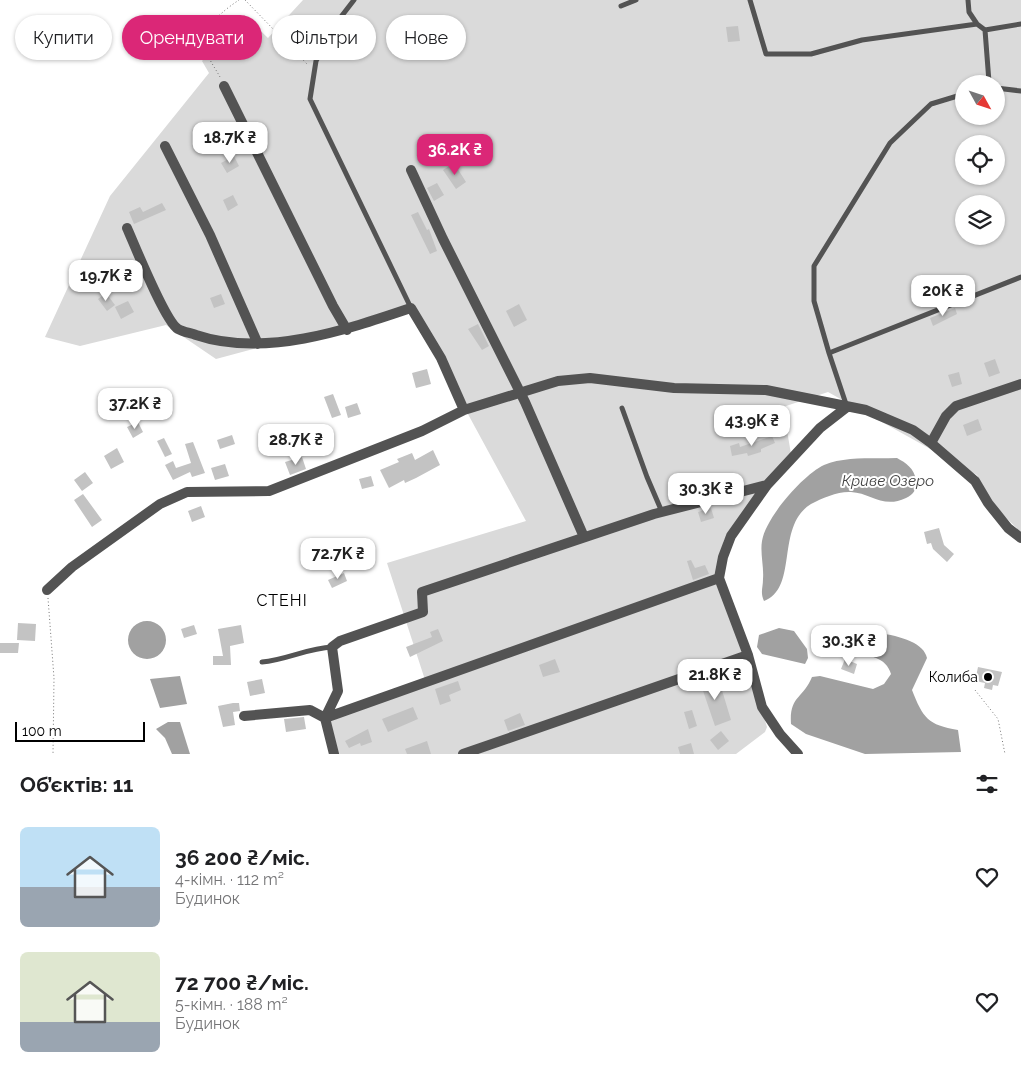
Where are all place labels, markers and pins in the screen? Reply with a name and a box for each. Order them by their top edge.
pin: 18.7K ₴ [184,121,276,164]
pin: 36.2K ₴ [409,134,501,176]
pin: 19.7K ₴ [60,260,152,302]
pin: 20K ₴ [908,274,978,317]
pin: 37.2K ₴ [89,388,181,430]
pin: 43.9K ₴ [706,404,798,447]
pin: 28.7K ₴ [250,424,342,466]
pin: 30.3K ₴ [660,472,752,515]
pin: 72.7K ₴ [292,538,384,580]
pin: 30.3K ₴ [803,624,895,667]
pin: 21.8K ₴ [669,658,761,701]
place label: Колиба [929,669,978,685]
marker: Колиба [982,671,994,683]

